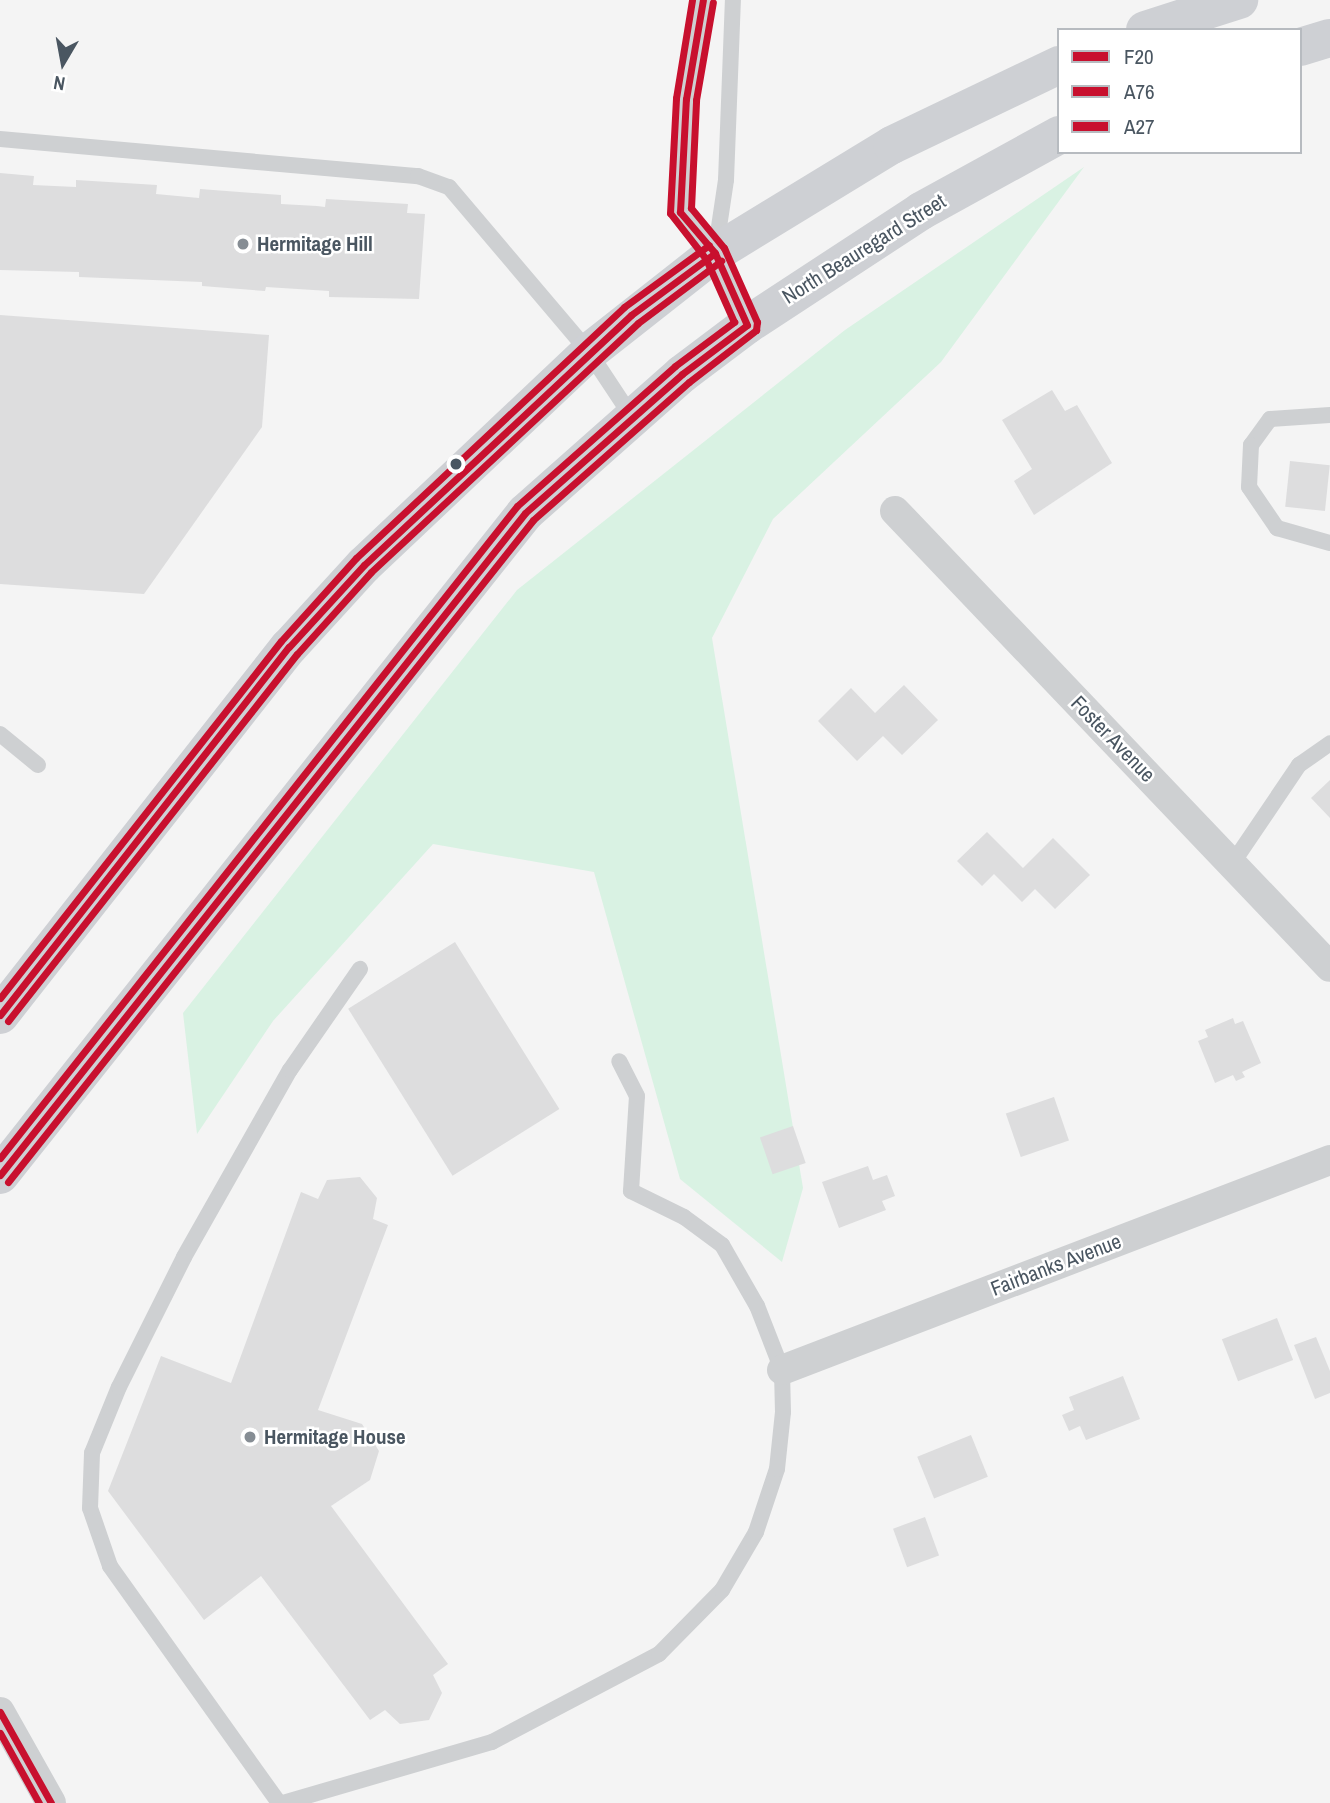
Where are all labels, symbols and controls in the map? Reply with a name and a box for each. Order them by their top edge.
north arrow [28,28,98,98]
legend [1057,28,1302,154]
text: F20 [1124,42,1154,71]
text: N [52,70,67,97]
text: A76 [1124,77,1155,106]
text: A27 [1124,112,1155,141]
street label: North Beauregard Street [778,189,950,309]
place label: Hermitage Hill [257,231,373,257]
marker: Hermitage Hill [235,236,251,252]
unlabelled marker [449,457,463,471]
street label: Foster Avenue [1065,690,1161,788]
street label: Fairbanks Avenue [987,1228,1125,1302]
place label: Hermitage House [264,1424,406,1450]
marker: Hermitage House [242,1429,258,1445]

